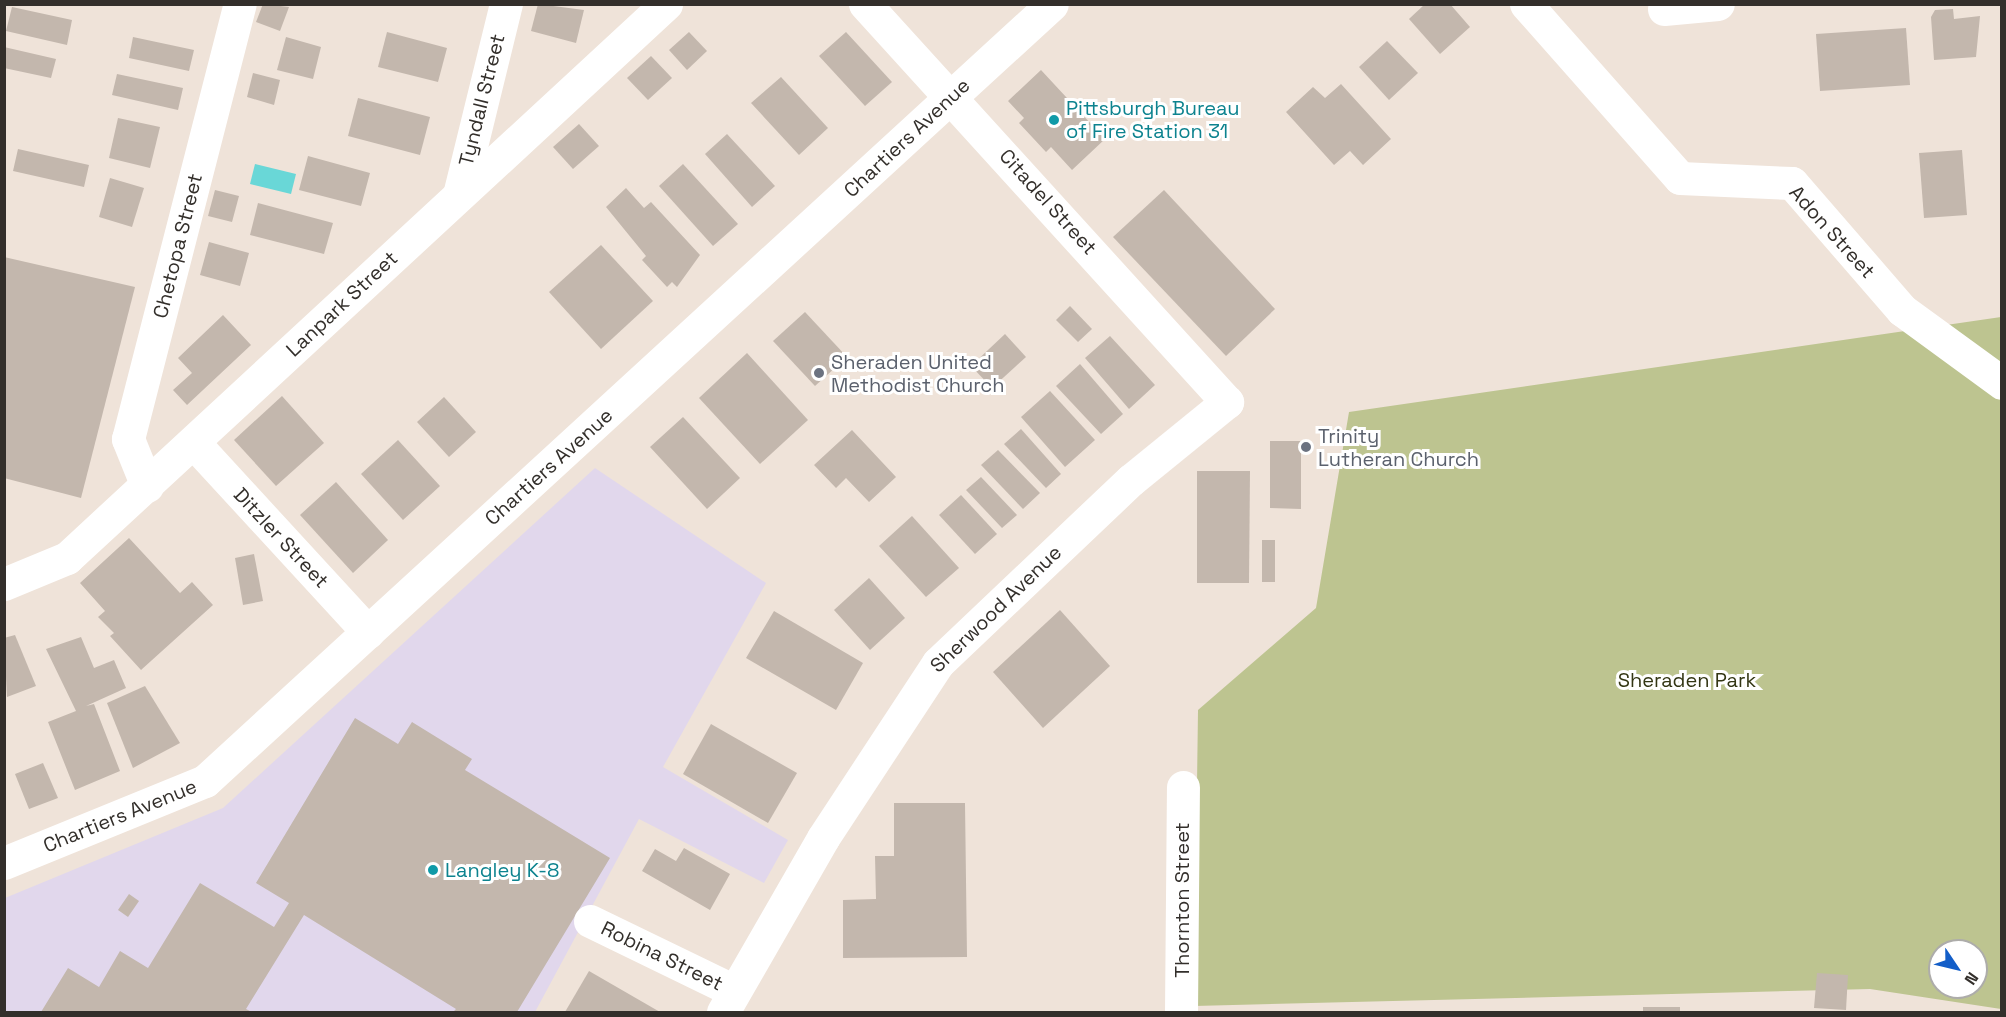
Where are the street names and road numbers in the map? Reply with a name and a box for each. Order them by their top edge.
street label: Tyndall Street [454,32,510,168]
street label: Chartiers Avenue [839,73,975,203]
street label: Citadel Street [994,144,1102,260]
street label: Chetopa Street [148,171,208,321]
street label: Adon Street [1784,181,1880,283]
street label: Lanpark Street [281,246,403,362]
street label: Chartiers Avenue [480,403,618,531]
street label: Ditzler Street [228,483,334,593]
street label: Sherwood Avenue [925,540,1067,678]
street label: Chartiers Avenue [40,774,200,858]
street label: Thornton Street [1170,822,1194,978]
street label: Robina Street [597,916,727,996]

